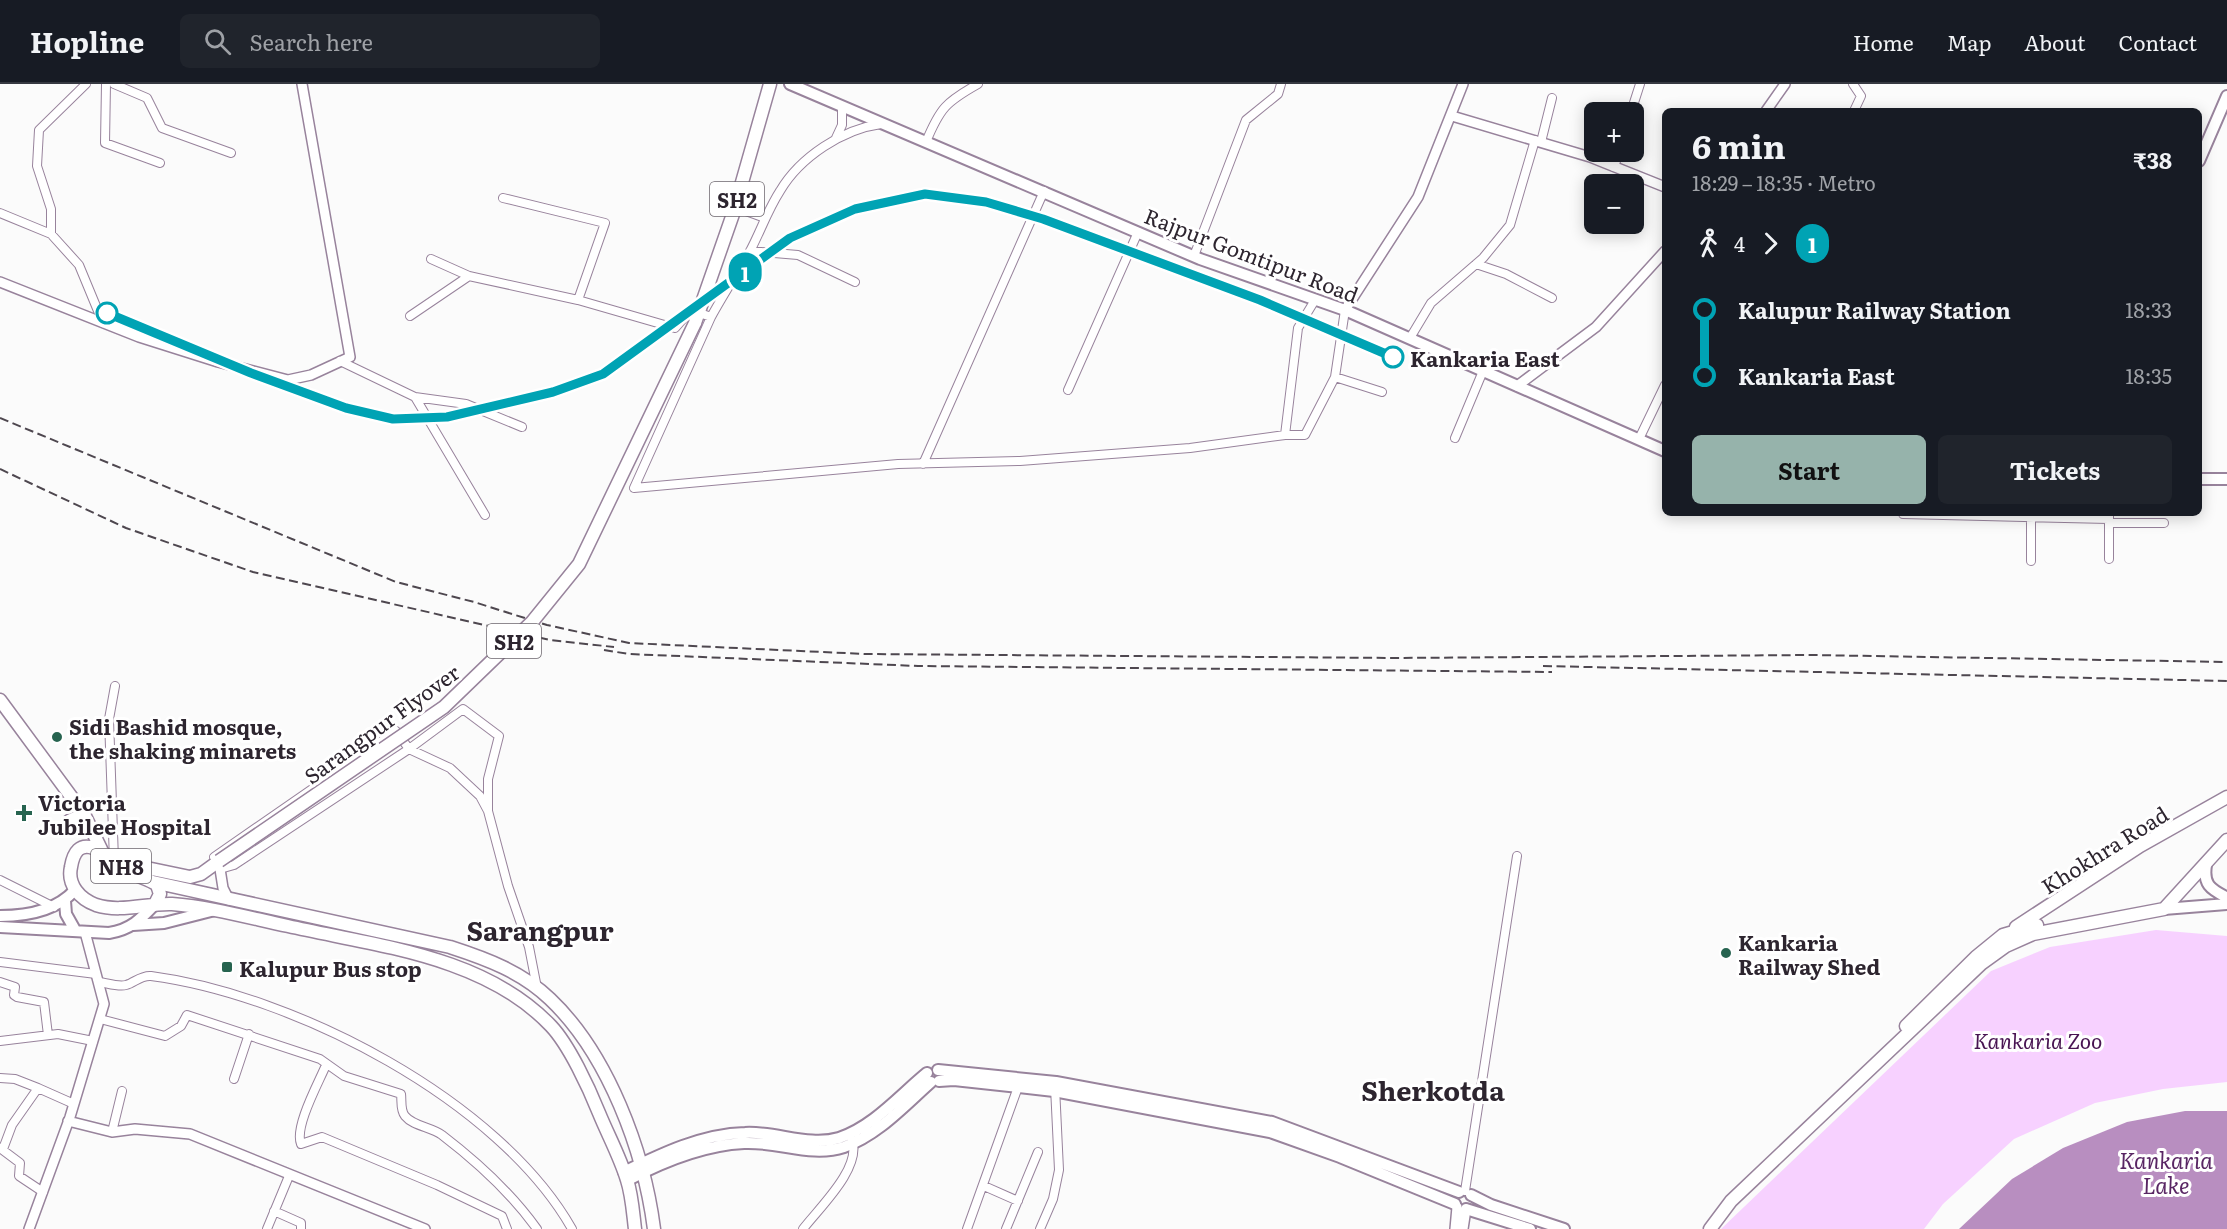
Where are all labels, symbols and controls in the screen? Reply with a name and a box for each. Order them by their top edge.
search box [180,14,600,68]
text: Hopline [30,20,144,62]
icon: search [201,25,234,58]
text: Search here [249,25,373,58]
text: Home [1853,26,1914,57]
text: Map [1947,26,1991,57]
text: About [2024,26,2086,57]
text: Contact [2119,26,2197,57]
map controls [1584,102,1644,234]
button: + [1584,102,1644,162]
text: 6 min [1692,120,1786,169]
text: ₹38 [2133,143,2172,176]
text: 18:29 – 18:35 · Metro [1692,167,1876,197]
button: − [1584,174,1644,234]
road number: SH2 [710,182,764,216]
street label: Rajpur Gomtipur Road [1140,199,1364,309]
icon: walk [1692,227,1725,260]
icon: forward [1754,227,1787,260]
text: 4 [1734,228,1745,258]
text: 1 [1808,228,1817,259]
line badge: 1 [726,252,765,291]
text: 1 [741,257,749,288]
text: Kalupur Railway Station [1738,293,2011,326]
text: 18:33 [2125,294,2172,324]
unlabelled marker [96,302,118,324]
place label: Kankaria East [1410,342,1560,373]
marker: Kankaria East [1382,346,1404,368]
text: Kankaria East [1738,359,1895,392]
text: 18:35 [2125,360,2172,390]
button: Start [1692,435,1926,504]
button: Tickets [1938,435,2172,504]
road number: SH2 [487,624,541,658]
street label: Sarangpur Flyover [297,656,465,790]
place label: Sidi Bashid mosque, the shaking minarets [69,710,296,765]
marker: Sidi Bashid mosque, the shaking minarets [50,730,64,744]
place label: Victoria Jubilee Hospital [38,786,212,841]
street label: Khokhra Road [2035,797,2174,900]
marker: Victoria Jubilee Hospital [15,804,33,822]
road number: NH8 [91,849,151,883]
district label: Sarangpur [466,909,614,949]
place label: Kankaria Railway Shed [1738,926,1880,981]
marker: Kankaria Railway Shed [1719,946,1733,960]
place label: Kalupur Bus stop [239,952,422,983]
marker: Kalupur Bus stop [220,960,234,974]
park label: Kankaria Zoo [1974,1024,2102,1055]
district label: Sherkotda [1361,1069,1505,1109]
water label: Kankaria Lake [2119,1143,2213,1201]

